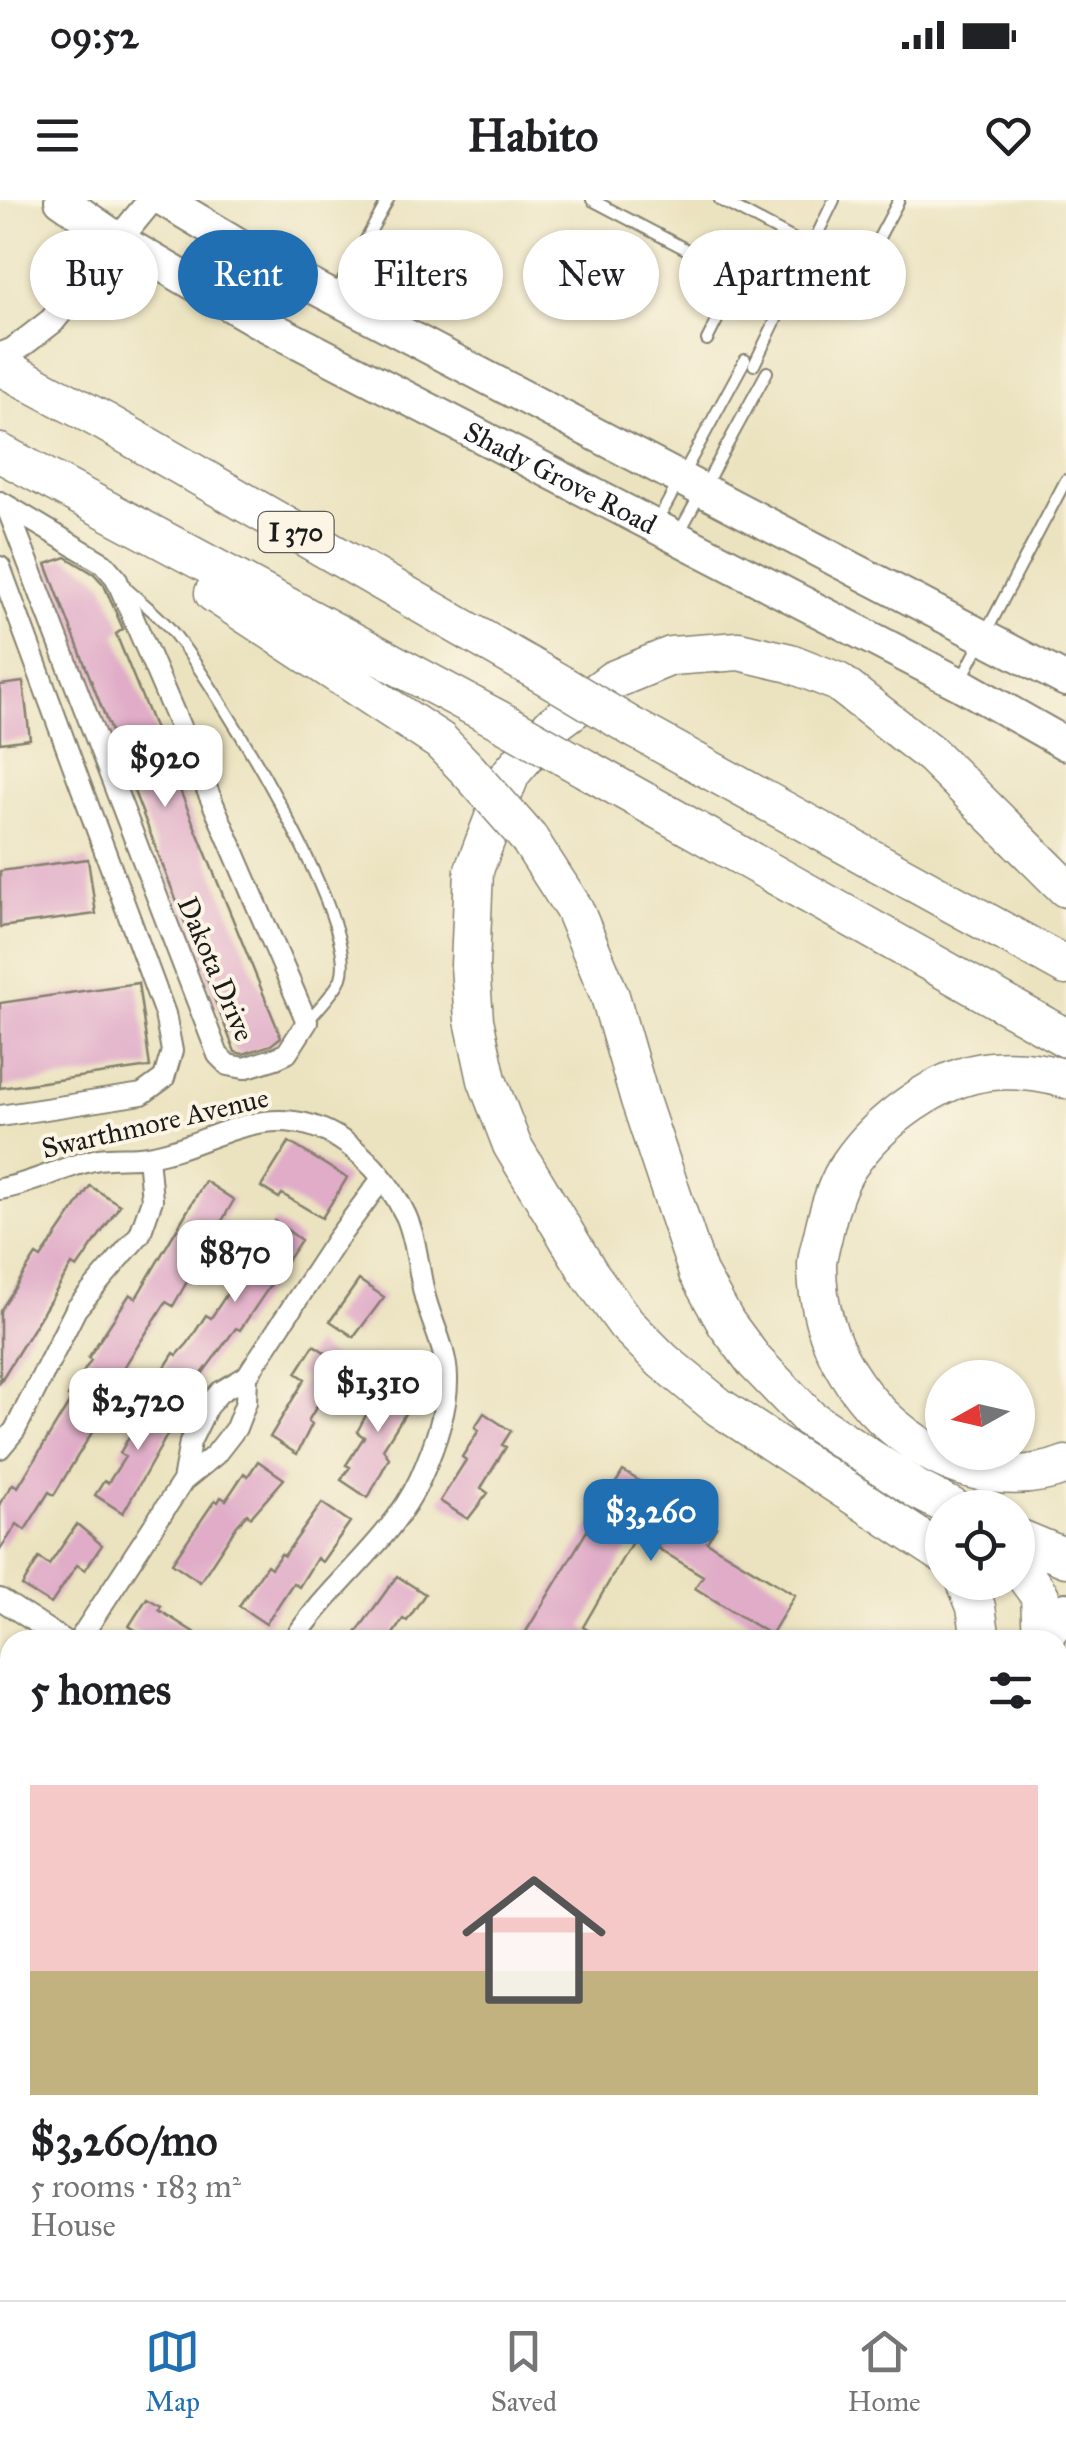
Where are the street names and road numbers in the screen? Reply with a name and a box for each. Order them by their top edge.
street label: Shady Grove Road [458,413,663,542]
road number: I 370 [258,512,334,552]
street label: Dakota Drive [170,892,262,1046]
street label: Swarthmore Avenue [38,1080,272,1166]

